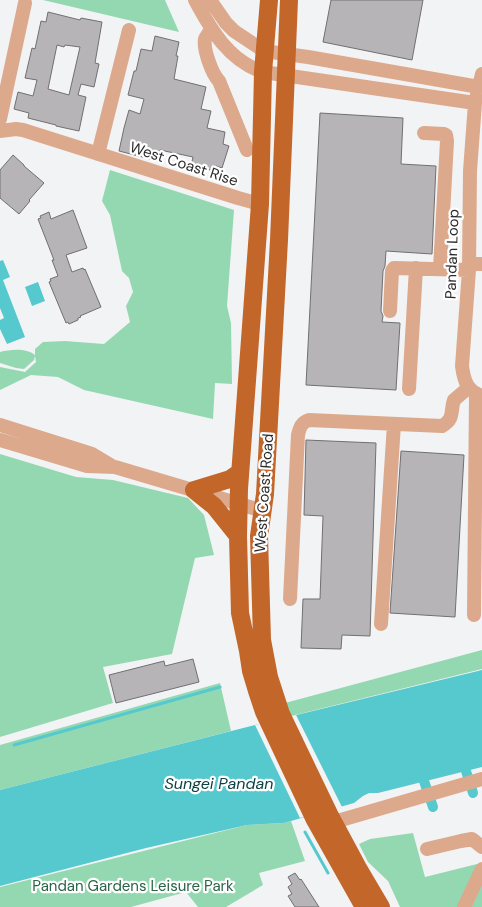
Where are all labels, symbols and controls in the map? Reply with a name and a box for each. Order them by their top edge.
street label: West Coast Rise [127,137,241,191]
street label: Pandan Loop [440,209,464,299]
street label: West Coast Road [250,433,278,553]
water label: Sungei Pandan [164,773,274,794]
park label: Pandan Gardens Leisure Park [32,876,234,896]

